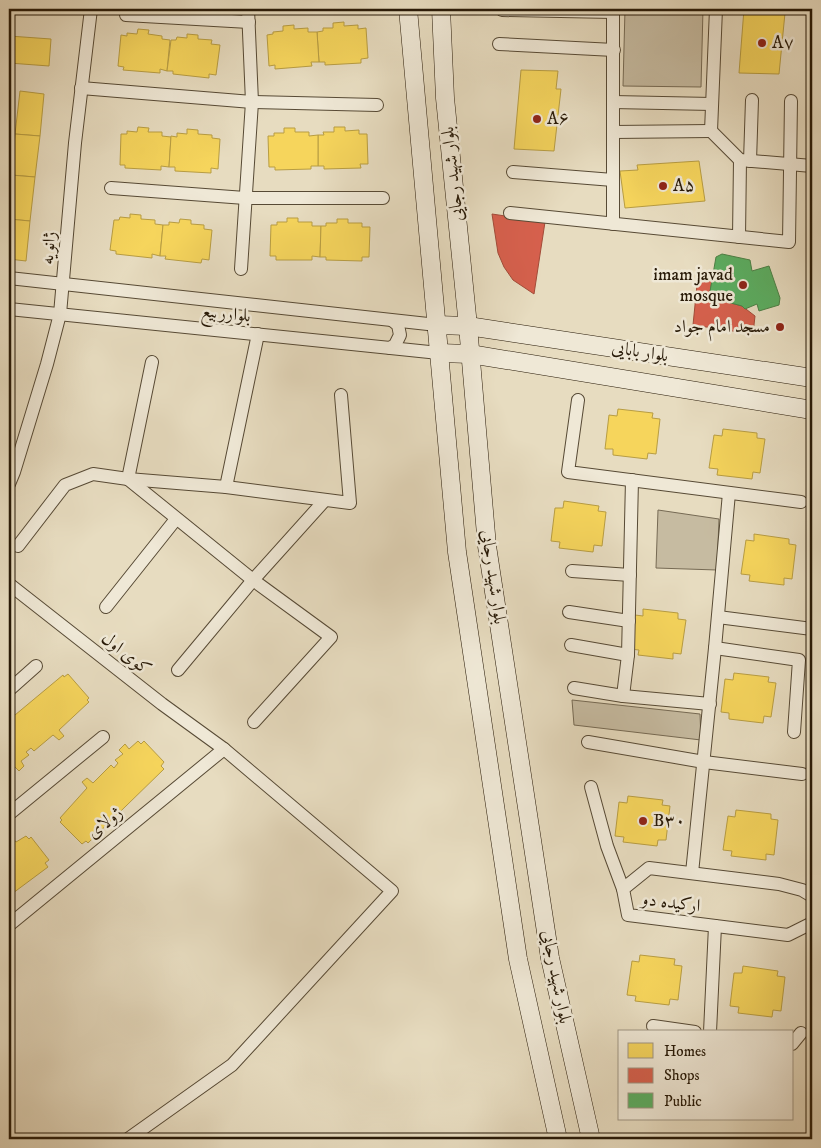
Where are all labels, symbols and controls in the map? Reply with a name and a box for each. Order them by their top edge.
place label: A۷ [772,32,794,54]
marker: A۷ [756,37,768,49]
place label: A۶ [547,108,569,130]
marker: A۶ [531,113,543,125]
street label: بلوار شهید رجایی [437,125,469,223]
place label: A۵ [673,175,695,197]
marker: A۵ [657,180,669,192]
street label: ژانویه [37,231,61,265]
place label: imam javad mosque [653,264,733,307]
marker: imam javad mosque [737,279,749,291]
street label: بلوارربیع [200,300,252,332]
place label: مسجد امام جواد [674,316,770,342]
marker: مسجد امام جواد [774,321,786,333]
street label: بلوار بابایی [610,337,670,367]
street label: بلوار شهید رجایی [475,528,511,626]
street label: کوی اول [97,628,155,680]
street label: ژولای [83,802,127,844]
place label: B۳۰ [653,810,685,832]
marker: B۳۰ [637,815,649,827]
street label: ارکیده دو [638,888,702,918]
street label: بلوار شهید رجایی [536,928,576,1026]
legend [618,1030,794,1120]
text: Homes [664,1042,706,1061]
text: Shops [664,1066,700,1085]
text: Public [664,1092,702,1111]

